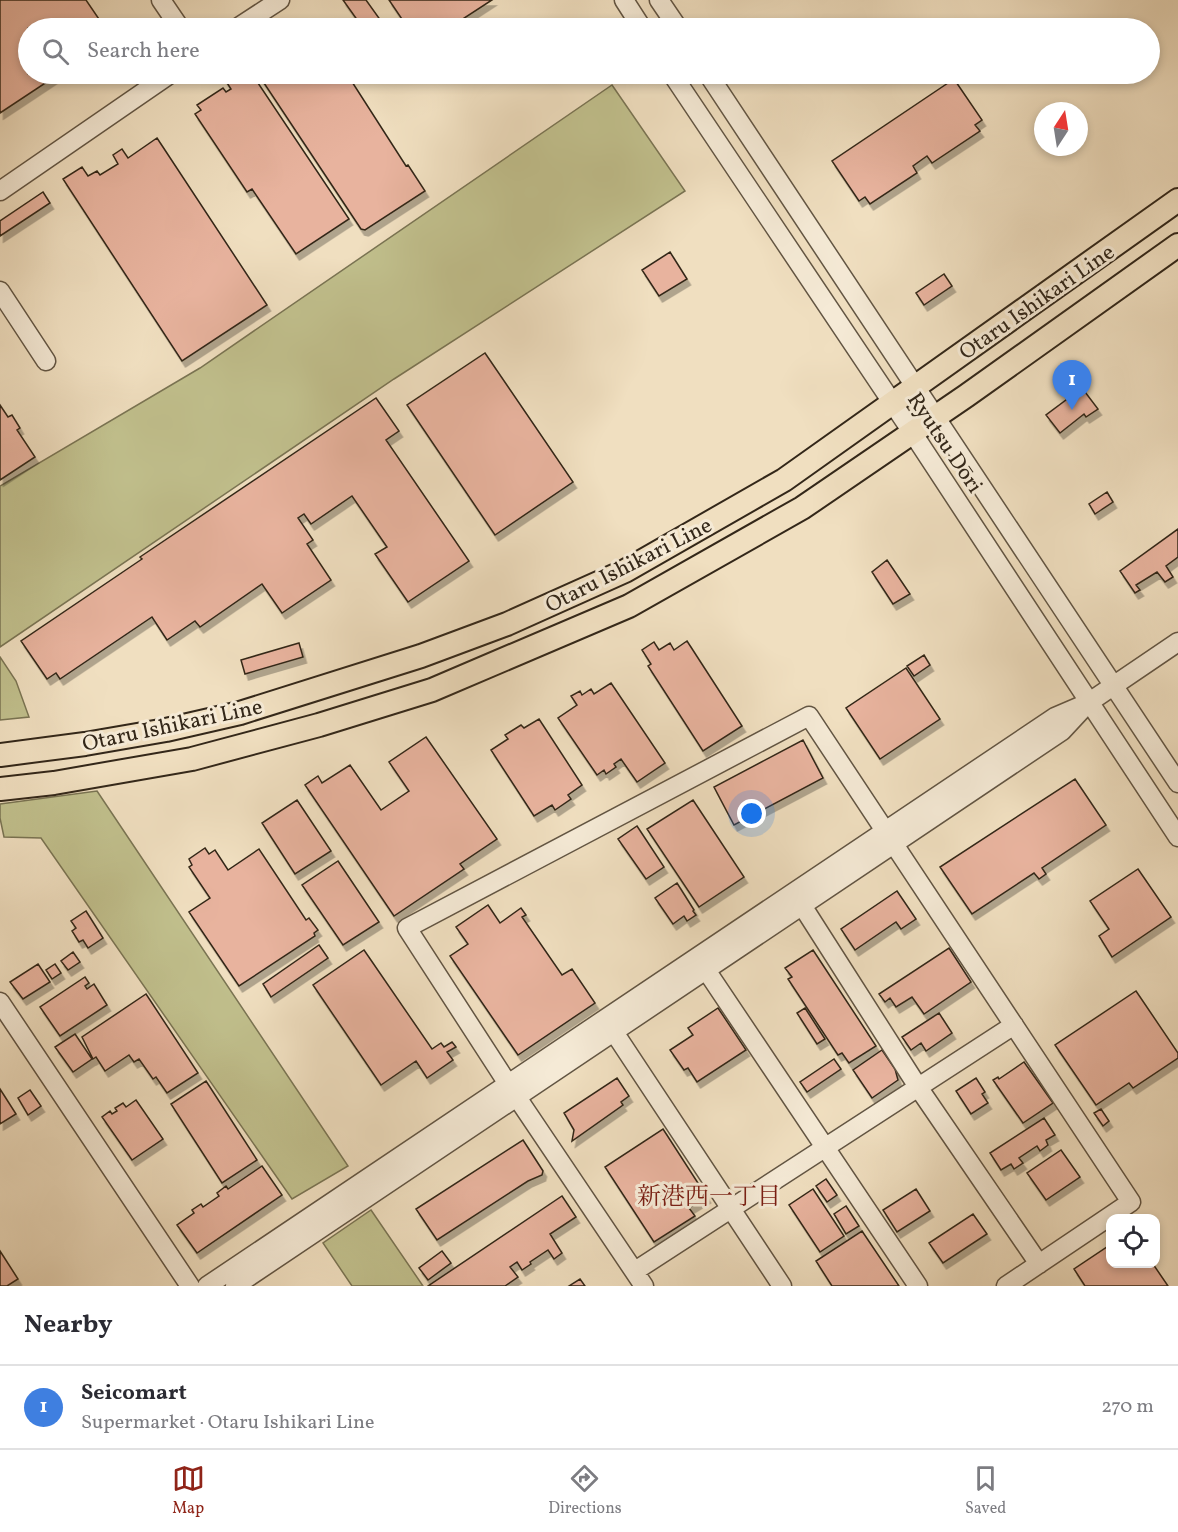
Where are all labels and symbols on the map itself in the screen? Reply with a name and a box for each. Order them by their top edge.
north arrow [1034,102,1088,156]
street label: Otaru Ishikari Line [953,238,1121,368]
pin: 1 [1052,360,1092,410]
street label: Ryutsu Dōri [899,387,989,500]
street label: Otaru Ishikari Line [540,511,718,622]
street label: Otaru Ishikari Line [80,692,265,761]
your location [737,799,766,828]
district label: 新港西一丁目 [637,1181,781,1215]

